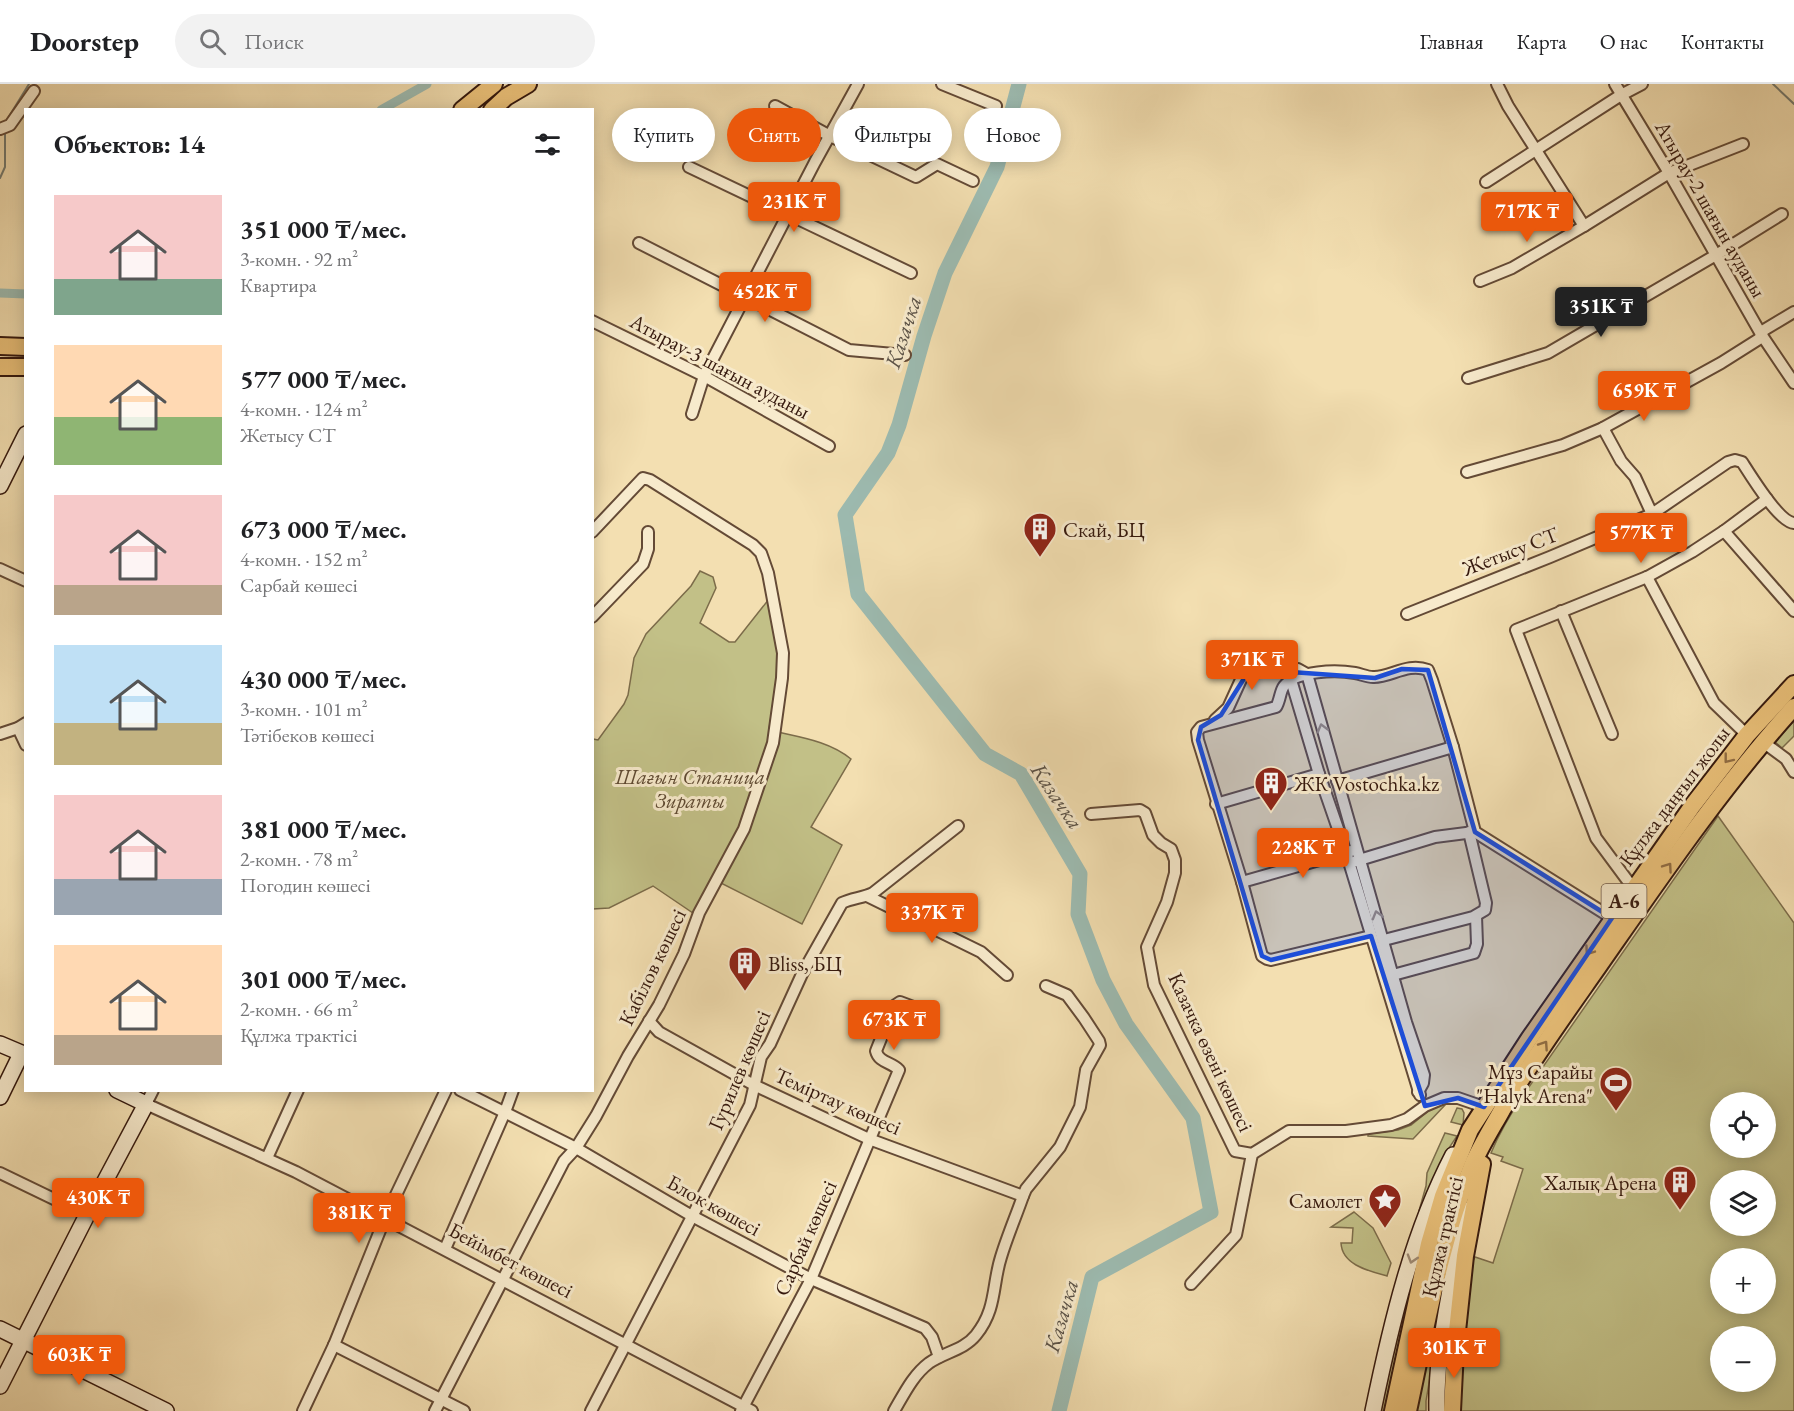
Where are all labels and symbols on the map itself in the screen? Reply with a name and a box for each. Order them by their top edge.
street label: Атырау-2 шағын ауданы [1649,115,1773,302]
pin: 231K ₸ [745,182,843,233]
pin: 717K ₸ [1478,192,1576,243]
pin: 452K ₸ [716,272,814,323]
pin: 351K ₸ [1552,287,1650,338]
water label: Казачка [877,292,928,373]
street label: Атырау-3 шағын ауданы [624,307,815,425]
pin: 659K ₸ [1595,371,1693,422]
building icon: Скай, БЦ [1022,511,1058,558]
pin: 577K ₸ [1592,513,1690,564]
place label: Скай, БЦ [1063,516,1145,543]
street label: Жетысу СТ [1457,520,1563,582]
pin: 371K ₸ [1203,640,1301,691]
street label: Құлжа даңғыл жолы [1612,720,1736,872]
one-way arrow [1316,723,1329,733]
one-way arrow [1724,753,1735,764]
water label: Казачка [1024,756,1090,835]
park label: Шағын Станица Зираты [614,763,765,814]
building icon: ЖК Vostochka.kz [1253,765,1289,812]
place label: ЖК Vostochka.kz [1293,770,1439,797]
pin: 228K ₸ [1254,828,1352,879]
one-way arrow [1661,863,1672,874]
road number: A-6 [1602,884,1646,918]
pin: 337K ₸ [883,893,981,944]
street label: Кабілов көшесі [612,904,692,1030]
one-way arrow [1371,910,1384,920]
building icon: Bliss, БЦ [727,945,763,992]
one-way arrow [1585,945,1596,956]
place label: Bliss, БЦ [768,950,842,977]
street label: Казачка өзені көшесі [1162,968,1260,1136]
pin: 673K ₸ [845,1000,943,1051]
street label: Гурилев көшесі [702,1006,776,1134]
one-way arrow [1537,1040,1548,1051]
place label: Мұз Сарайы "Halyk Arena" [1476,1058,1593,1109]
street label: Теміртау көшесі [771,1061,905,1141]
sports icon: Мұз Сарайы "Halyk Arena" [1598,1065,1634,1112]
building icon: Халық Арена [1662,1164,1698,1211]
street label: Блок көшесі [662,1168,766,1242]
place label: Халық Арена [1543,1169,1658,1196]
street label: Құлжа трактісі [1415,1174,1469,1300]
street label: Сарбай көшесі [768,1176,842,1300]
pin: 430K ₸ [49,1178,147,1229]
place icon: Самолет [1367,1182,1403,1229]
place label: Самолет [1289,1187,1362,1214]
pin: 381K ₸ [310,1193,408,1244]
street label: Бейімбет көшесі [444,1216,578,1304]
one-way arrow [1407,1253,1419,1264]
water label: Казачка [1037,1276,1085,1357]
pin: 301K ₸ [1405,1328,1503,1379]
pin: 603K ₸ [30,1335,128,1386]

